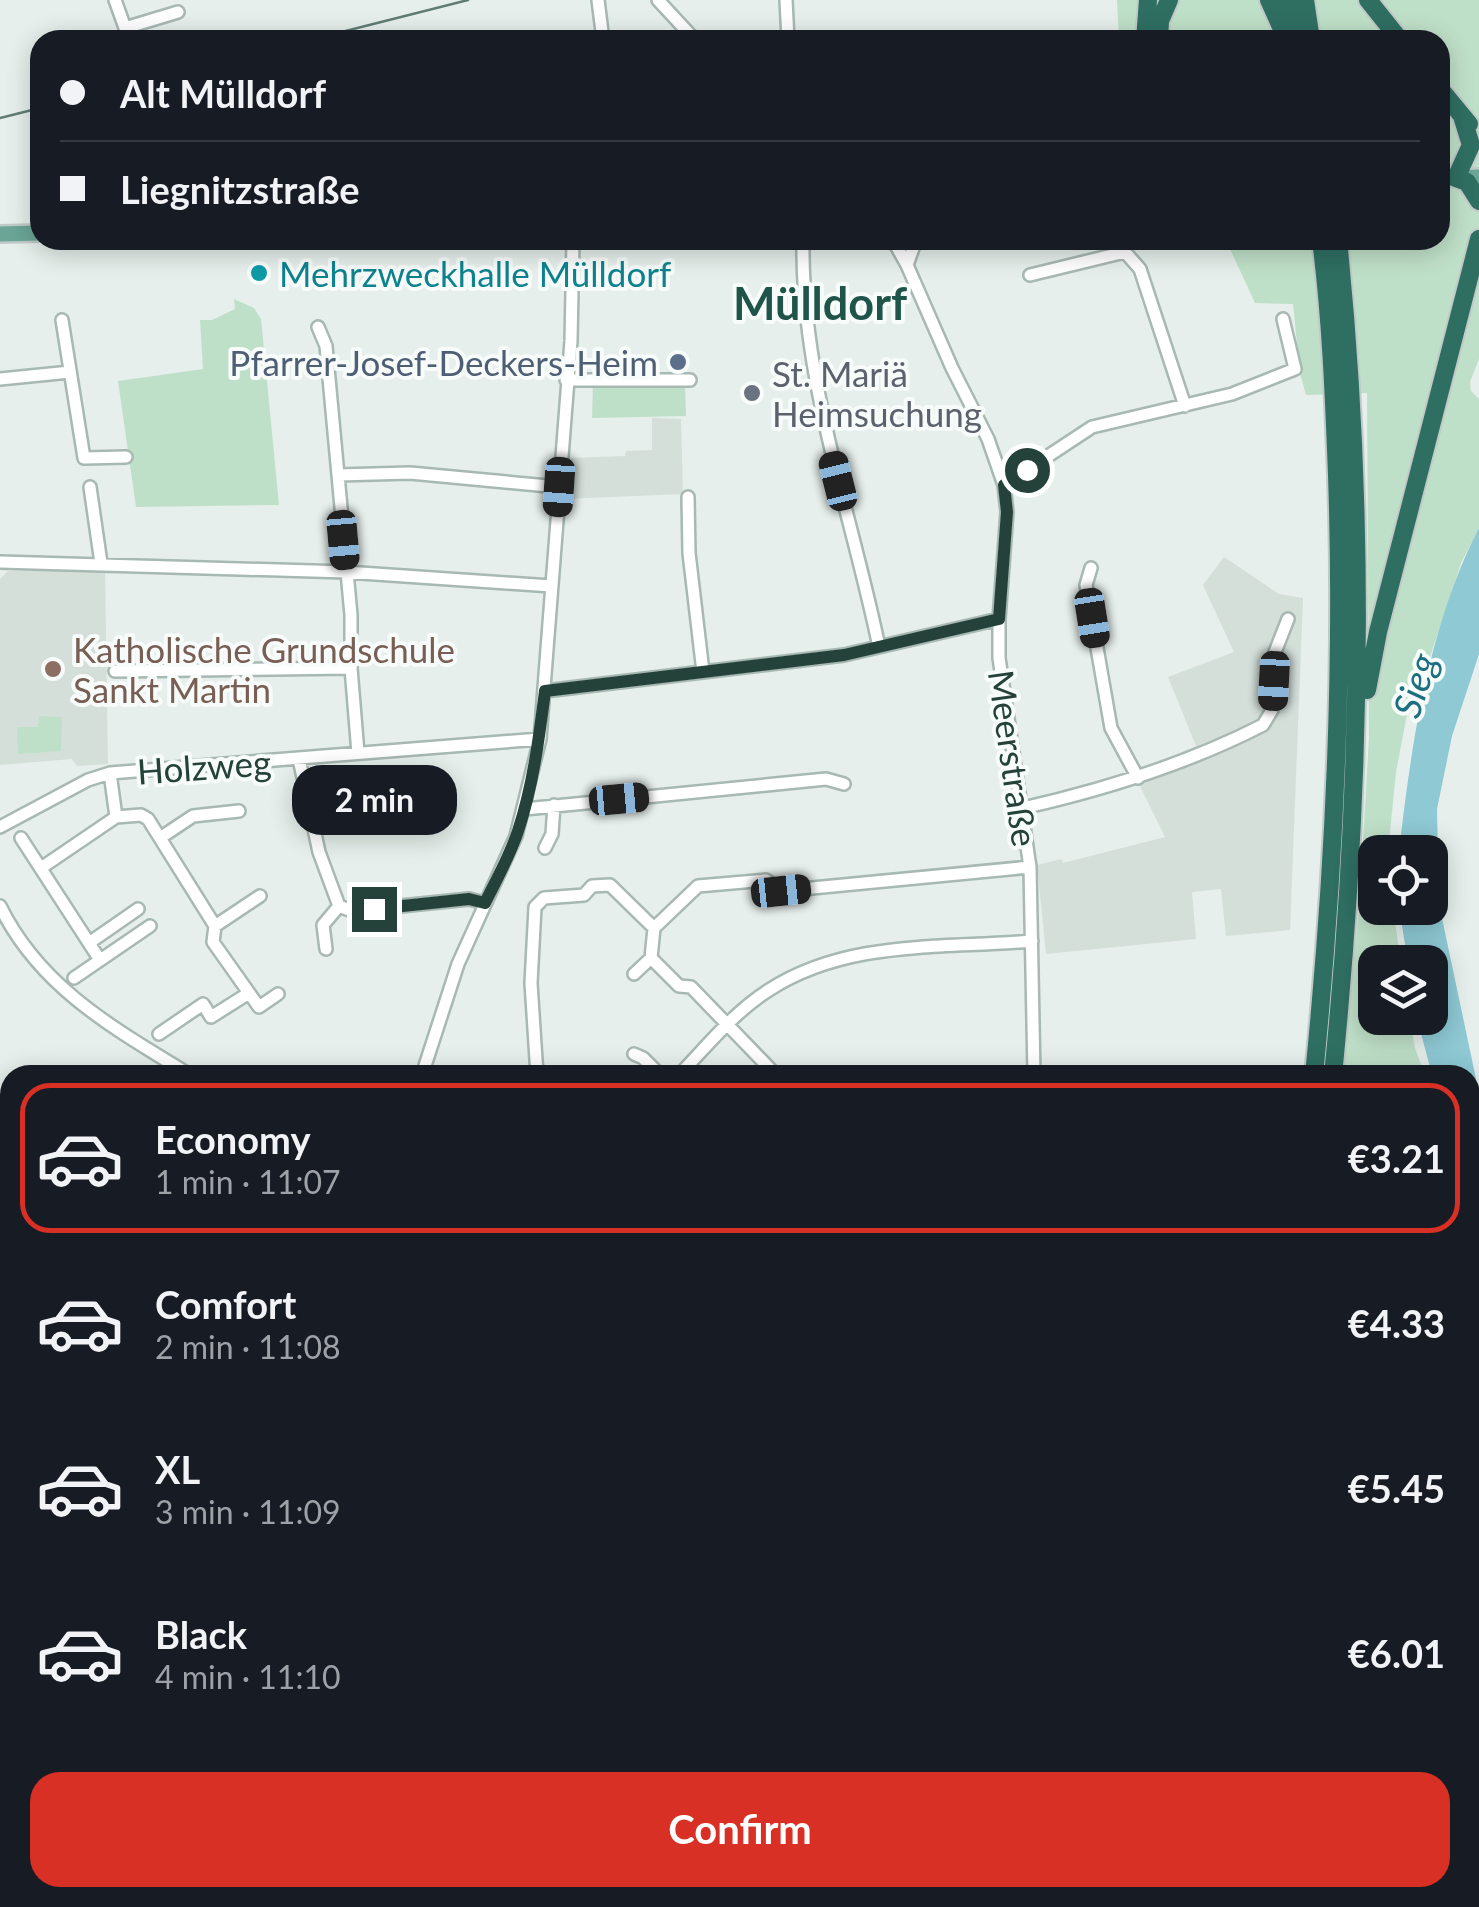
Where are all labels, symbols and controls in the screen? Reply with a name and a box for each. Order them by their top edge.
text: Alt Mülldorf [120,70,326,116]
text: Liegnitzstraße [120,166,360,212]
place label: Mehrzweckhalle Mülldorf [279,252,671,294]
marker: Mehrzweckhalle Mülldorf [248,262,270,284]
district label: Mülldorf [733,276,907,330]
place label: Pfarrer-Josef-Deckers-Heim [229,341,658,383]
marker: Pfarrer-Josef-Deckers-Heim [667,351,689,373]
place label: St. Mariä Heimsuchung [772,352,982,434]
marker: St. Mariä Heimsuchung [741,382,763,404]
car [816,448,860,514]
route start [1005,448,1050,493]
car [542,456,576,518]
car [325,509,361,571]
car [1072,586,1112,650]
place label: Katholische Grundschule Sankt Martin [73,628,455,710]
water label: Sieg [1382,647,1446,723]
car [1257,650,1291,712]
marker: Katholische Grundschule Sankt Martin [42,658,64,680]
street label: Meerstraße [981,667,1047,849]
street label: Holzweg [136,740,272,792]
callout: 2 min [292,764,456,834]
text: 2 min [335,780,414,819]
car [588,781,650,817]
map controls [1358,835,1448,1035]
button: locate [1358,835,1448,925]
car [750,873,812,909]
route end [352,887,397,932]
button: layers [1358,945,1448,1035]
icon: car [35,1113,125,1203]
text: Economy [155,1116,310,1162]
text: €3.21 [1348,1135,1445,1181]
text: 1 min · 11:07 [155,1162,341,1201]
icon: car [35,1278,125,1368]
text: Comfort [155,1281,296,1327]
text: €4.33 [1348,1300,1445,1346]
text: 2 min · 11:08 [155,1327,341,1366]
icon: car [35,1443,125,1533]
text: XL [155,1446,200,1492]
text: €5.45 [1348,1465,1445,1511]
text: 3 min · 11:09 [155,1492,341,1531]
icon: car [35,1608,125,1698]
text: Black [155,1611,247,1657]
text: €6.01 [1348,1630,1445,1676]
text: 4 min · 11:10 [155,1657,341,1696]
button: Confirm [30,1772,1450,1887]

